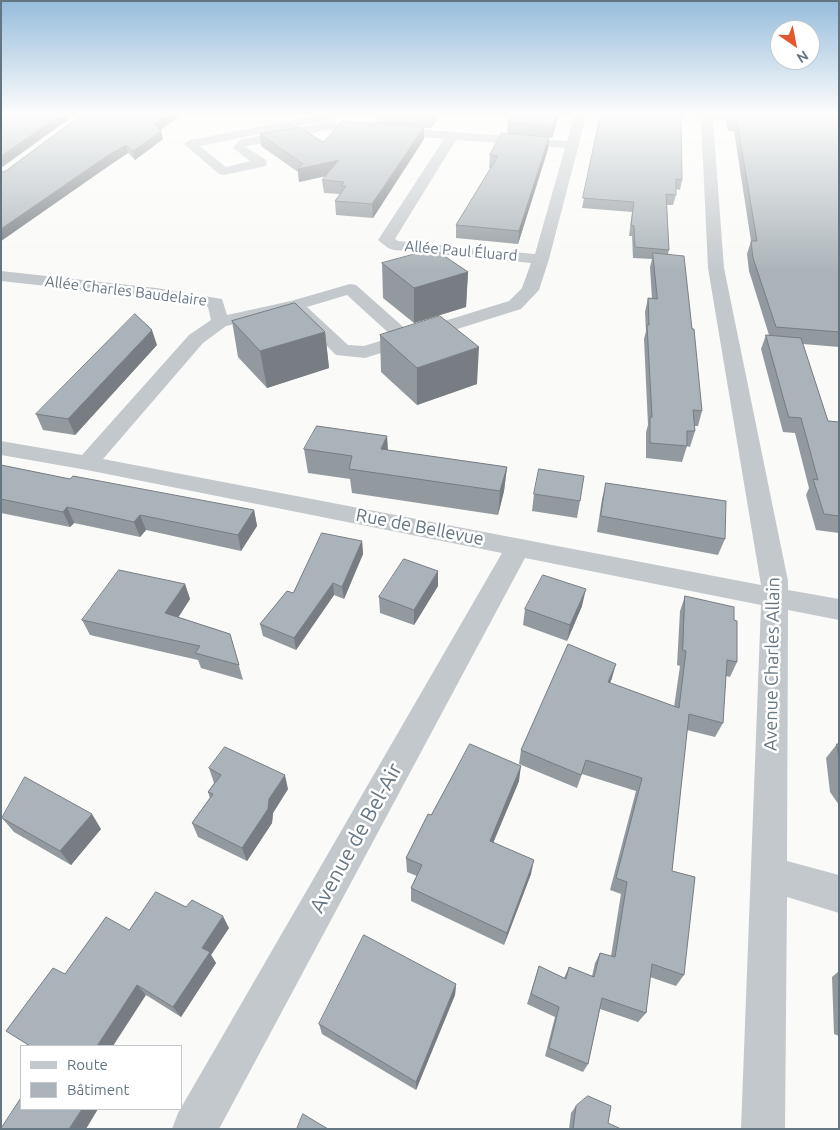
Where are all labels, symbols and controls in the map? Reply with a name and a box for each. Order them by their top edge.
north arrow [770,20,820,70]
text: N [794,47,811,66]
street label: Allée Paul Éluard [404,237,518,265]
street label: Allée Charles Baudelaire [44,272,208,310]
street label: Rue de Bellevue [354,504,486,550]
street label: Avenue Charles Allain [760,577,784,751]
street label: Avenue de Bel-Air [304,759,408,917]
legend [20,1045,182,1110]
text: Route [67,1056,108,1073]
text: Bâtiment [67,1081,129,1098]

